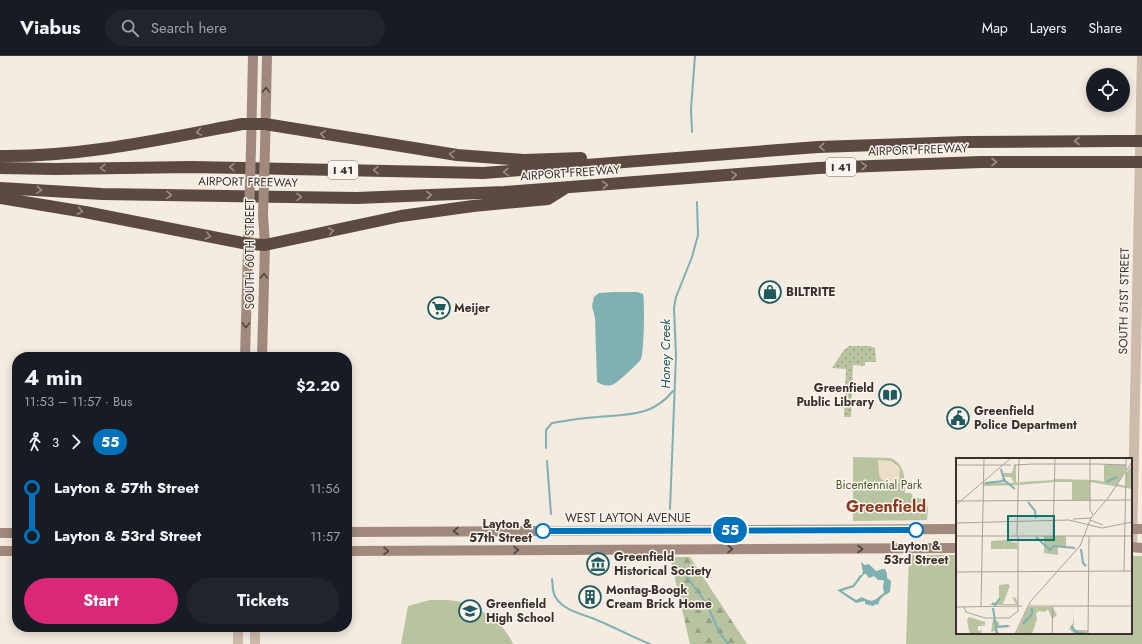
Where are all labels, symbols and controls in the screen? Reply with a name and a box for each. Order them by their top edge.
search box [105,10,385,46]
text: Viabus [20,14,81,41]
icon: search [119,17,141,39]
text: Search here [151,17,227,39]
text: Map [982,18,1008,38]
text: Layers [1030,18,1066,38]
text: Share [1088,18,1122,38]
map controls [1086,68,1130,112]
button: locate [1086,68,1130,112]
one-way arrow [262,87,270,93]
one-way arrow [196,127,202,136]
one-way arrow [320,130,326,138]
one-way arrow [1074,137,1080,145]
street label: AIRPORT FREEWAY [868,139,969,161]
one-way arrow [819,143,825,152]
one-way arrow [449,150,455,159]
road number: I 41 [826,158,856,176]
one-way arrow [991,158,997,166]
road number: I 41 [328,161,358,179]
street label: AIRPORT FREEWAY [520,161,621,185]
one-way arrow [861,162,867,171]
one-way arrow [229,163,235,172]
one-way arrow [100,164,106,172]
one-way arrow [373,166,379,175]
one-way arrow [503,167,509,176]
one-way arrow [731,170,737,179]
street label: AIRPORT FREEWAY [198,172,298,192]
one-way arrow [602,180,608,189]
one-way arrow [36,185,42,194]
one-way arrow [166,190,172,199]
one-way arrow [426,191,432,199]
one-way arrow [296,192,302,201]
street label: SOUTH 60TH STREET [241,198,259,309]
one-way arrow [77,207,83,215]
one-way arrow [328,227,334,235]
one-way arrow [204,232,211,240]
street label: SOUTH 51ST STREET [1114,247,1134,355]
one-way arrow [260,273,269,279]
shop icon: BILTRITE [757,279,783,305]
place label: BILTRITE [786,283,836,301]
supermarket icon: Meijer [426,295,452,321]
place label: Meijer [454,299,490,317]
water label: Honey Creek [656,319,675,389]
one-way arrow [242,322,250,328]
text: 4 min [24,361,83,393]
text: $2.20 [296,375,340,397]
place label: Greenfield Public Library [796,379,875,411]
library icon: Greenfield Public Library [877,382,903,408]
text: 11:53 – 11:57 · Bus [24,392,132,411]
place label: Greenfield Police Department [974,402,1077,434]
public building icon: Greenfield Police Department [945,405,971,431]
icon: walk [24,431,46,453]
icon: forward [65,431,87,453]
text: 55 [101,432,119,452]
text: 3 [52,433,59,452]
inset map [956,458,1132,634]
park label: Bicentennial Park [836,476,923,494]
text: Layton & 57th Street [54,477,199,499]
text: 11:56 [310,479,340,498]
district label: Greenfield [846,495,926,518]
street label: WEST LAYTON AVENUE [565,509,691,527]
place label: Layton & 57th Street [469,515,532,547]
line badge: 55 [712,517,748,543]
text: 55 [721,520,739,540]
marker: Layton & 53rd Street [908,522,924,538]
marker: Layton & 57th Street [535,523,551,539]
text: Layton & 53rd Street [54,525,201,547]
text: 11:57 [310,527,340,546]
one-way arrow [453,527,459,535]
place label: Layton & 53rd Street [884,537,949,569]
one-way arrow [727,545,733,553]
one-way arrow [857,545,863,553]
one-way arrow [513,546,519,554]
one-way arrow [383,547,389,555]
place label: Greenfield Historical Society [614,548,712,580]
museum icon: Greenfield Historical Society [585,551,611,577]
button: Start [24,578,178,624]
button: Tickets [186,578,340,624]
place label: Montag-Boogk Cream Brick Home [606,581,712,613]
building icon: Montag-Boogk Cream Brick Home [577,584,603,610]
place label: Greenfield High School [486,595,554,627]
school or university icon: Greenfield High School [457,598,483,624]

